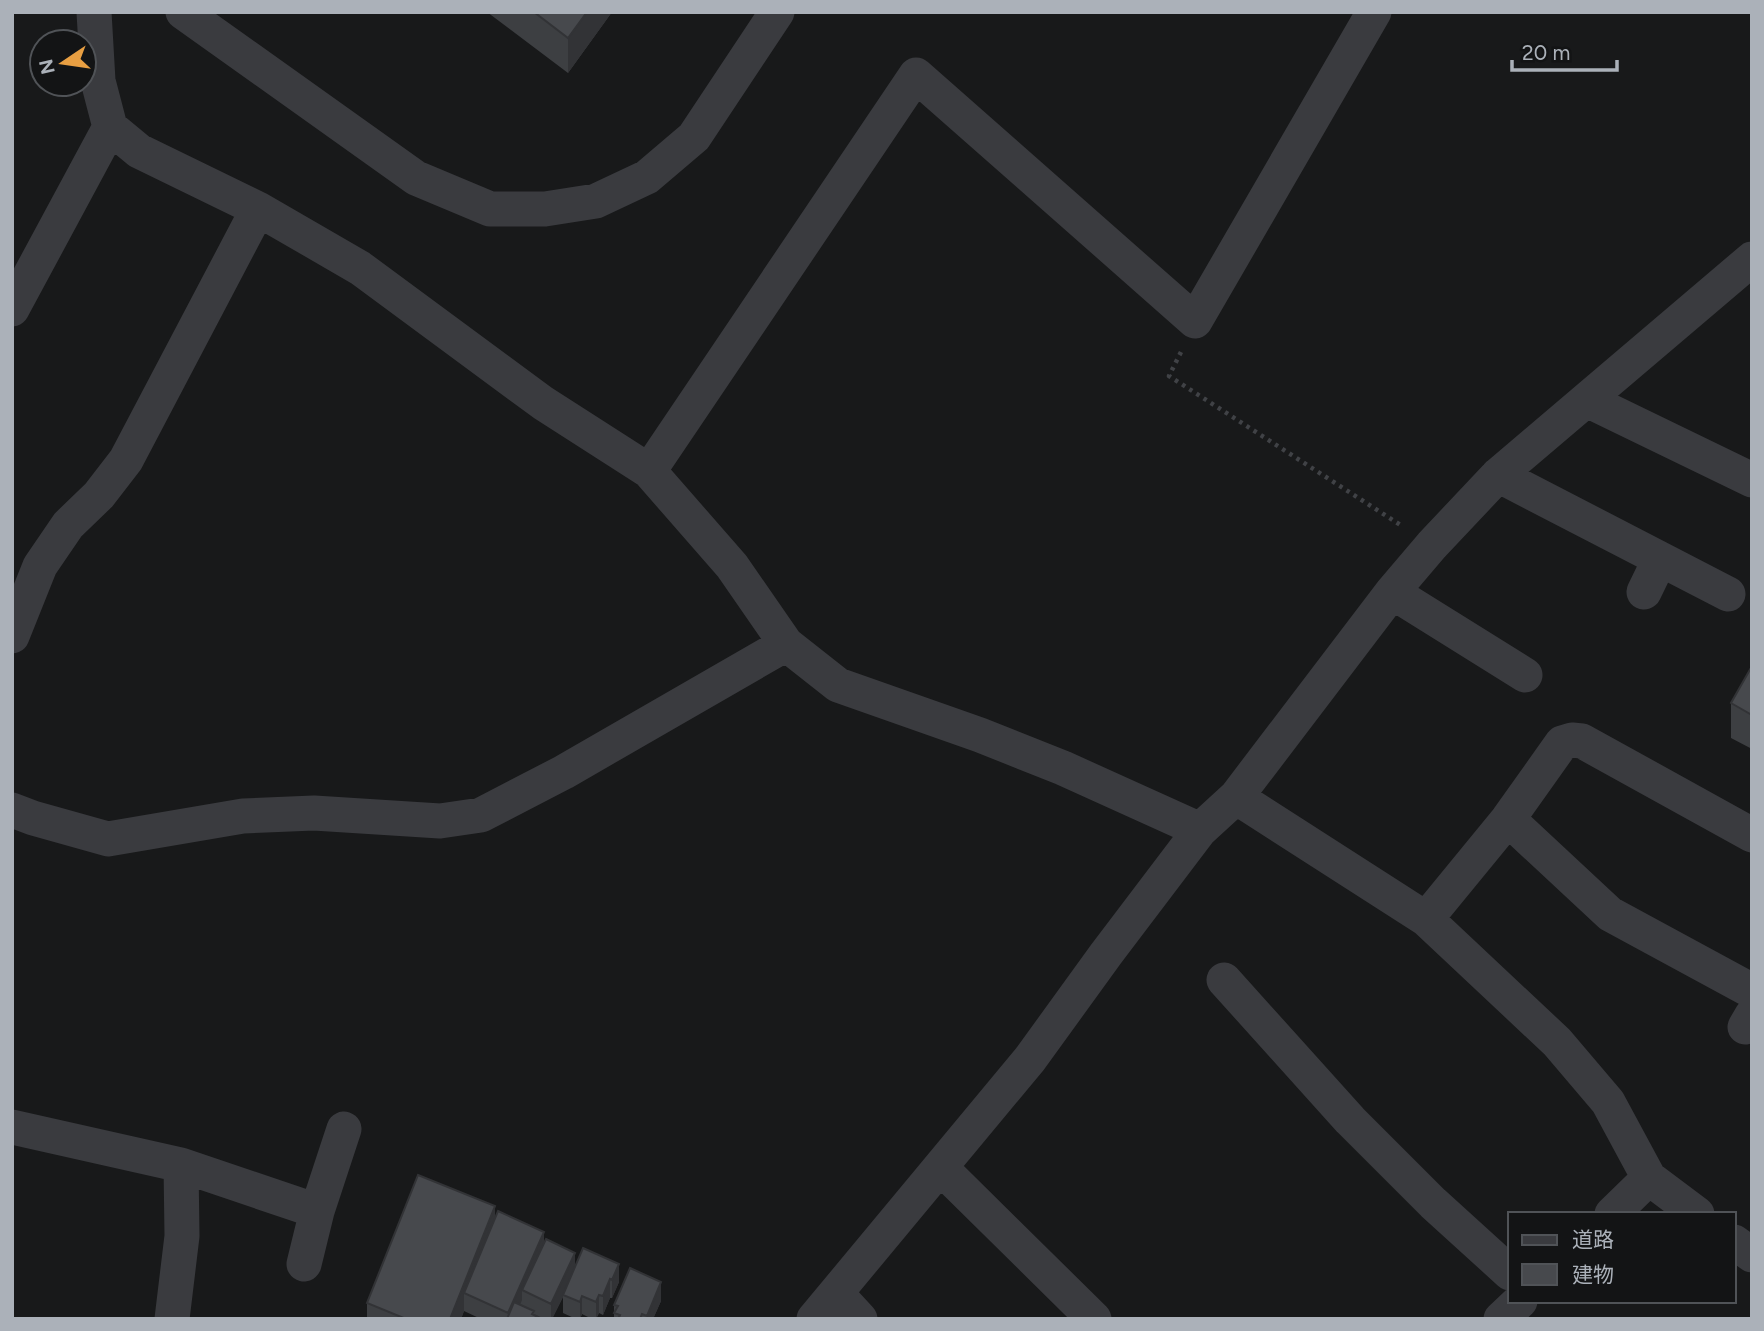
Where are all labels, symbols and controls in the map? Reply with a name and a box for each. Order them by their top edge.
north arrow [28,28,98,98]
scale bar [1512,28,1617,72]
text: 20 m [1522,40,1570,65]
text: N [34,57,60,76]
legend [1508,1212,1736,1303]
text: 道路 [1572,1227,1614,1252]
text: 建物 [1572,1262,1614,1287]

